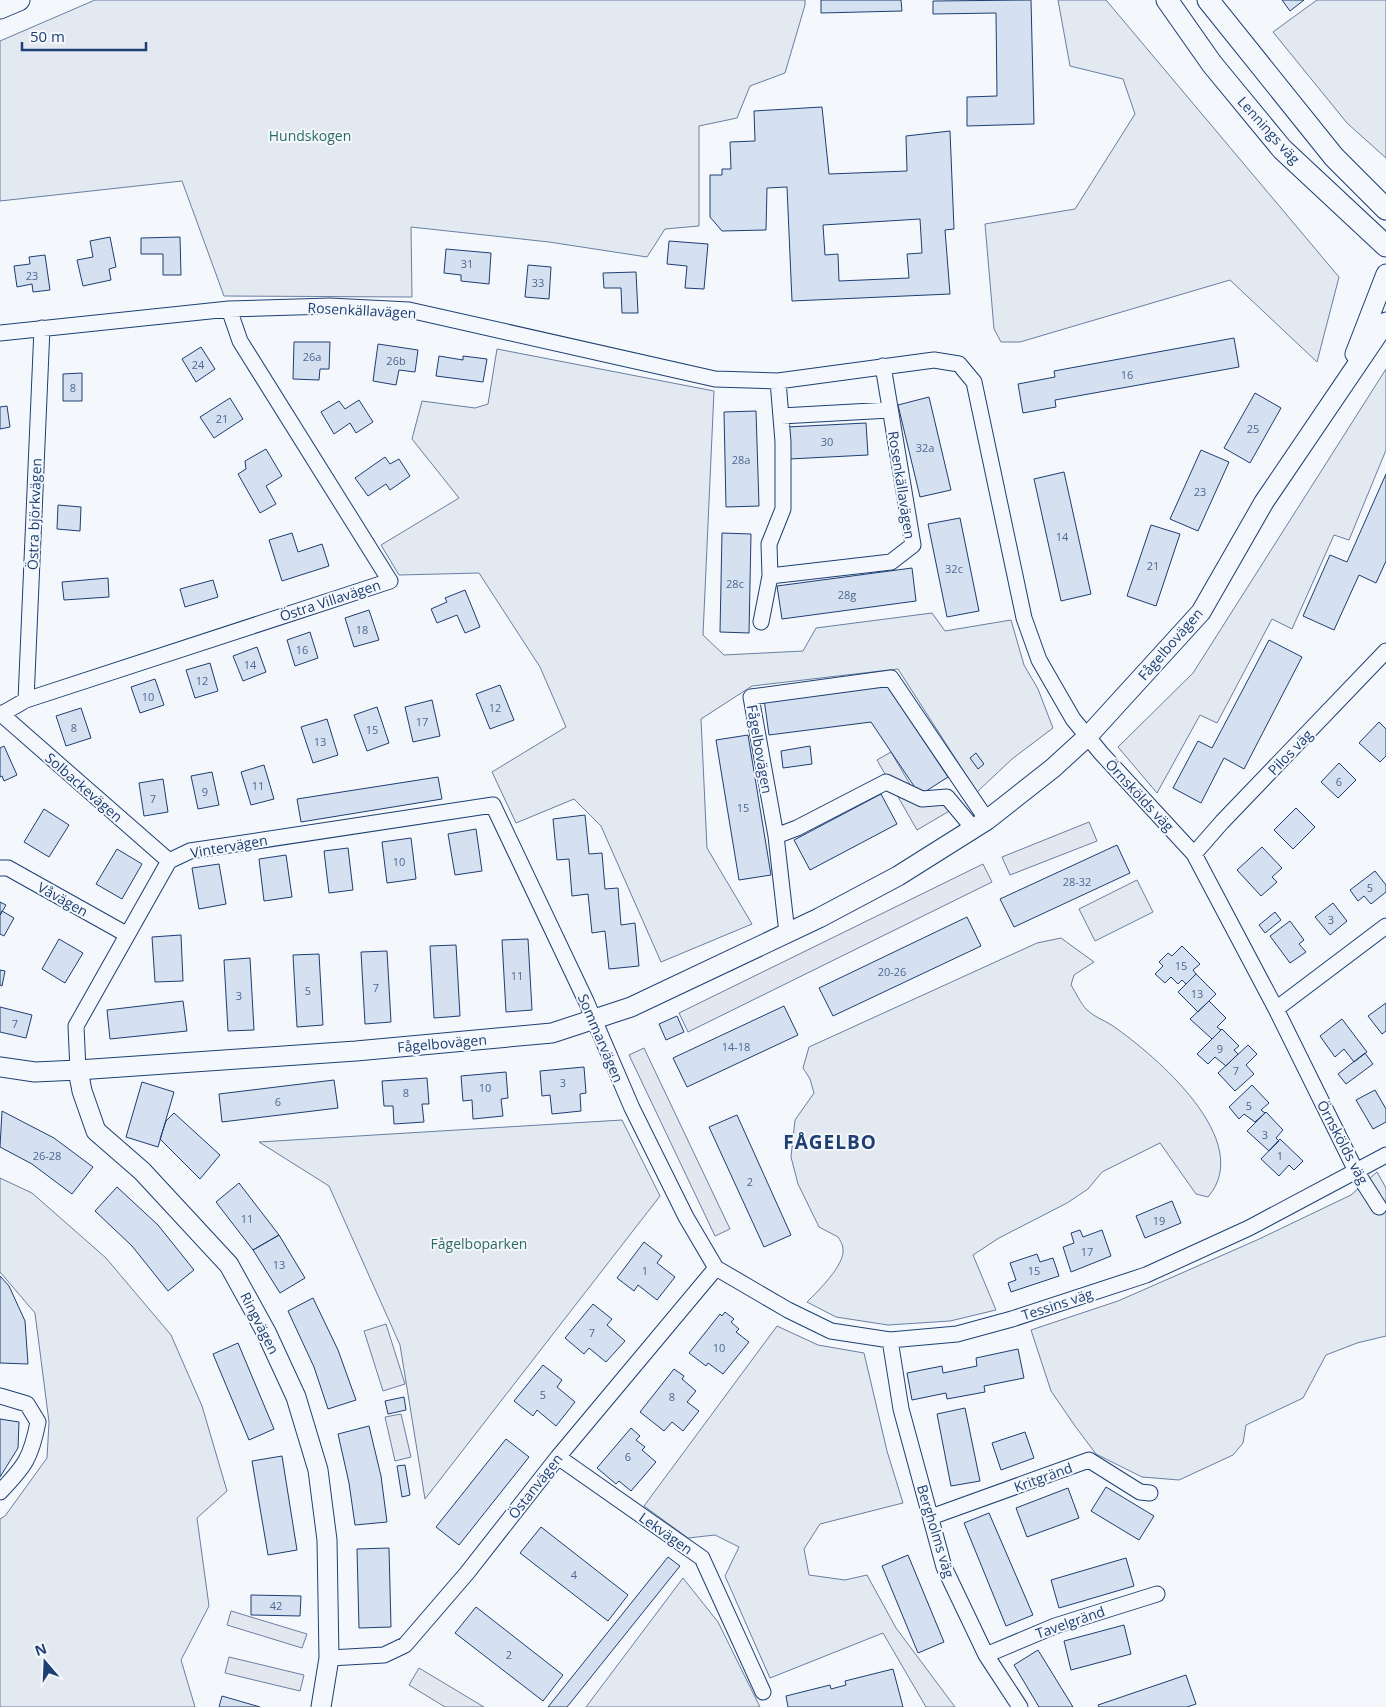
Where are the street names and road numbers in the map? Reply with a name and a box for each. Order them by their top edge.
street label: Lennings väg [1234,92,1305,168]
street label: Rosenkällavägen [307,298,417,322]
street label: Rosenkällavägen [884,430,920,540]
street label: Östra björkvägen [23,458,45,570]
street label: Östra Villavägen [277,575,383,625]
street label: Fågelbovägen [1133,604,1207,684]
street label: Fågelbovägen [743,703,777,795]
street label: Pilos väg [1264,725,1317,779]
street label: Solbackevägen [41,748,127,826]
street label: Örnskölds väg [1102,755,1179,836]
street label: Vintervägen [189,830,269,862]
street label: Våvägen [34,877,92,921]
street label: Sommarvägen [574,991,628,1085]
street label: Fågelbovägen [396,1030,488,1056]
street label: Örnskölds väg [1313,1097,1373,1188]
street label: Tessins väg [1019,1283,1095,1324]
street label: Ringvägen [236,1289,284,1357]
street label: Östanvägen [504,1450,566,1522]
street label: Kritgränd [1011,1458,1075,1496]
street label: Bergholms väg [913,1482,959,1580]
street label: Lekvägen [635,1508,697,1558]
street label: Tavelgränd [1033,1601,1107,1643]

